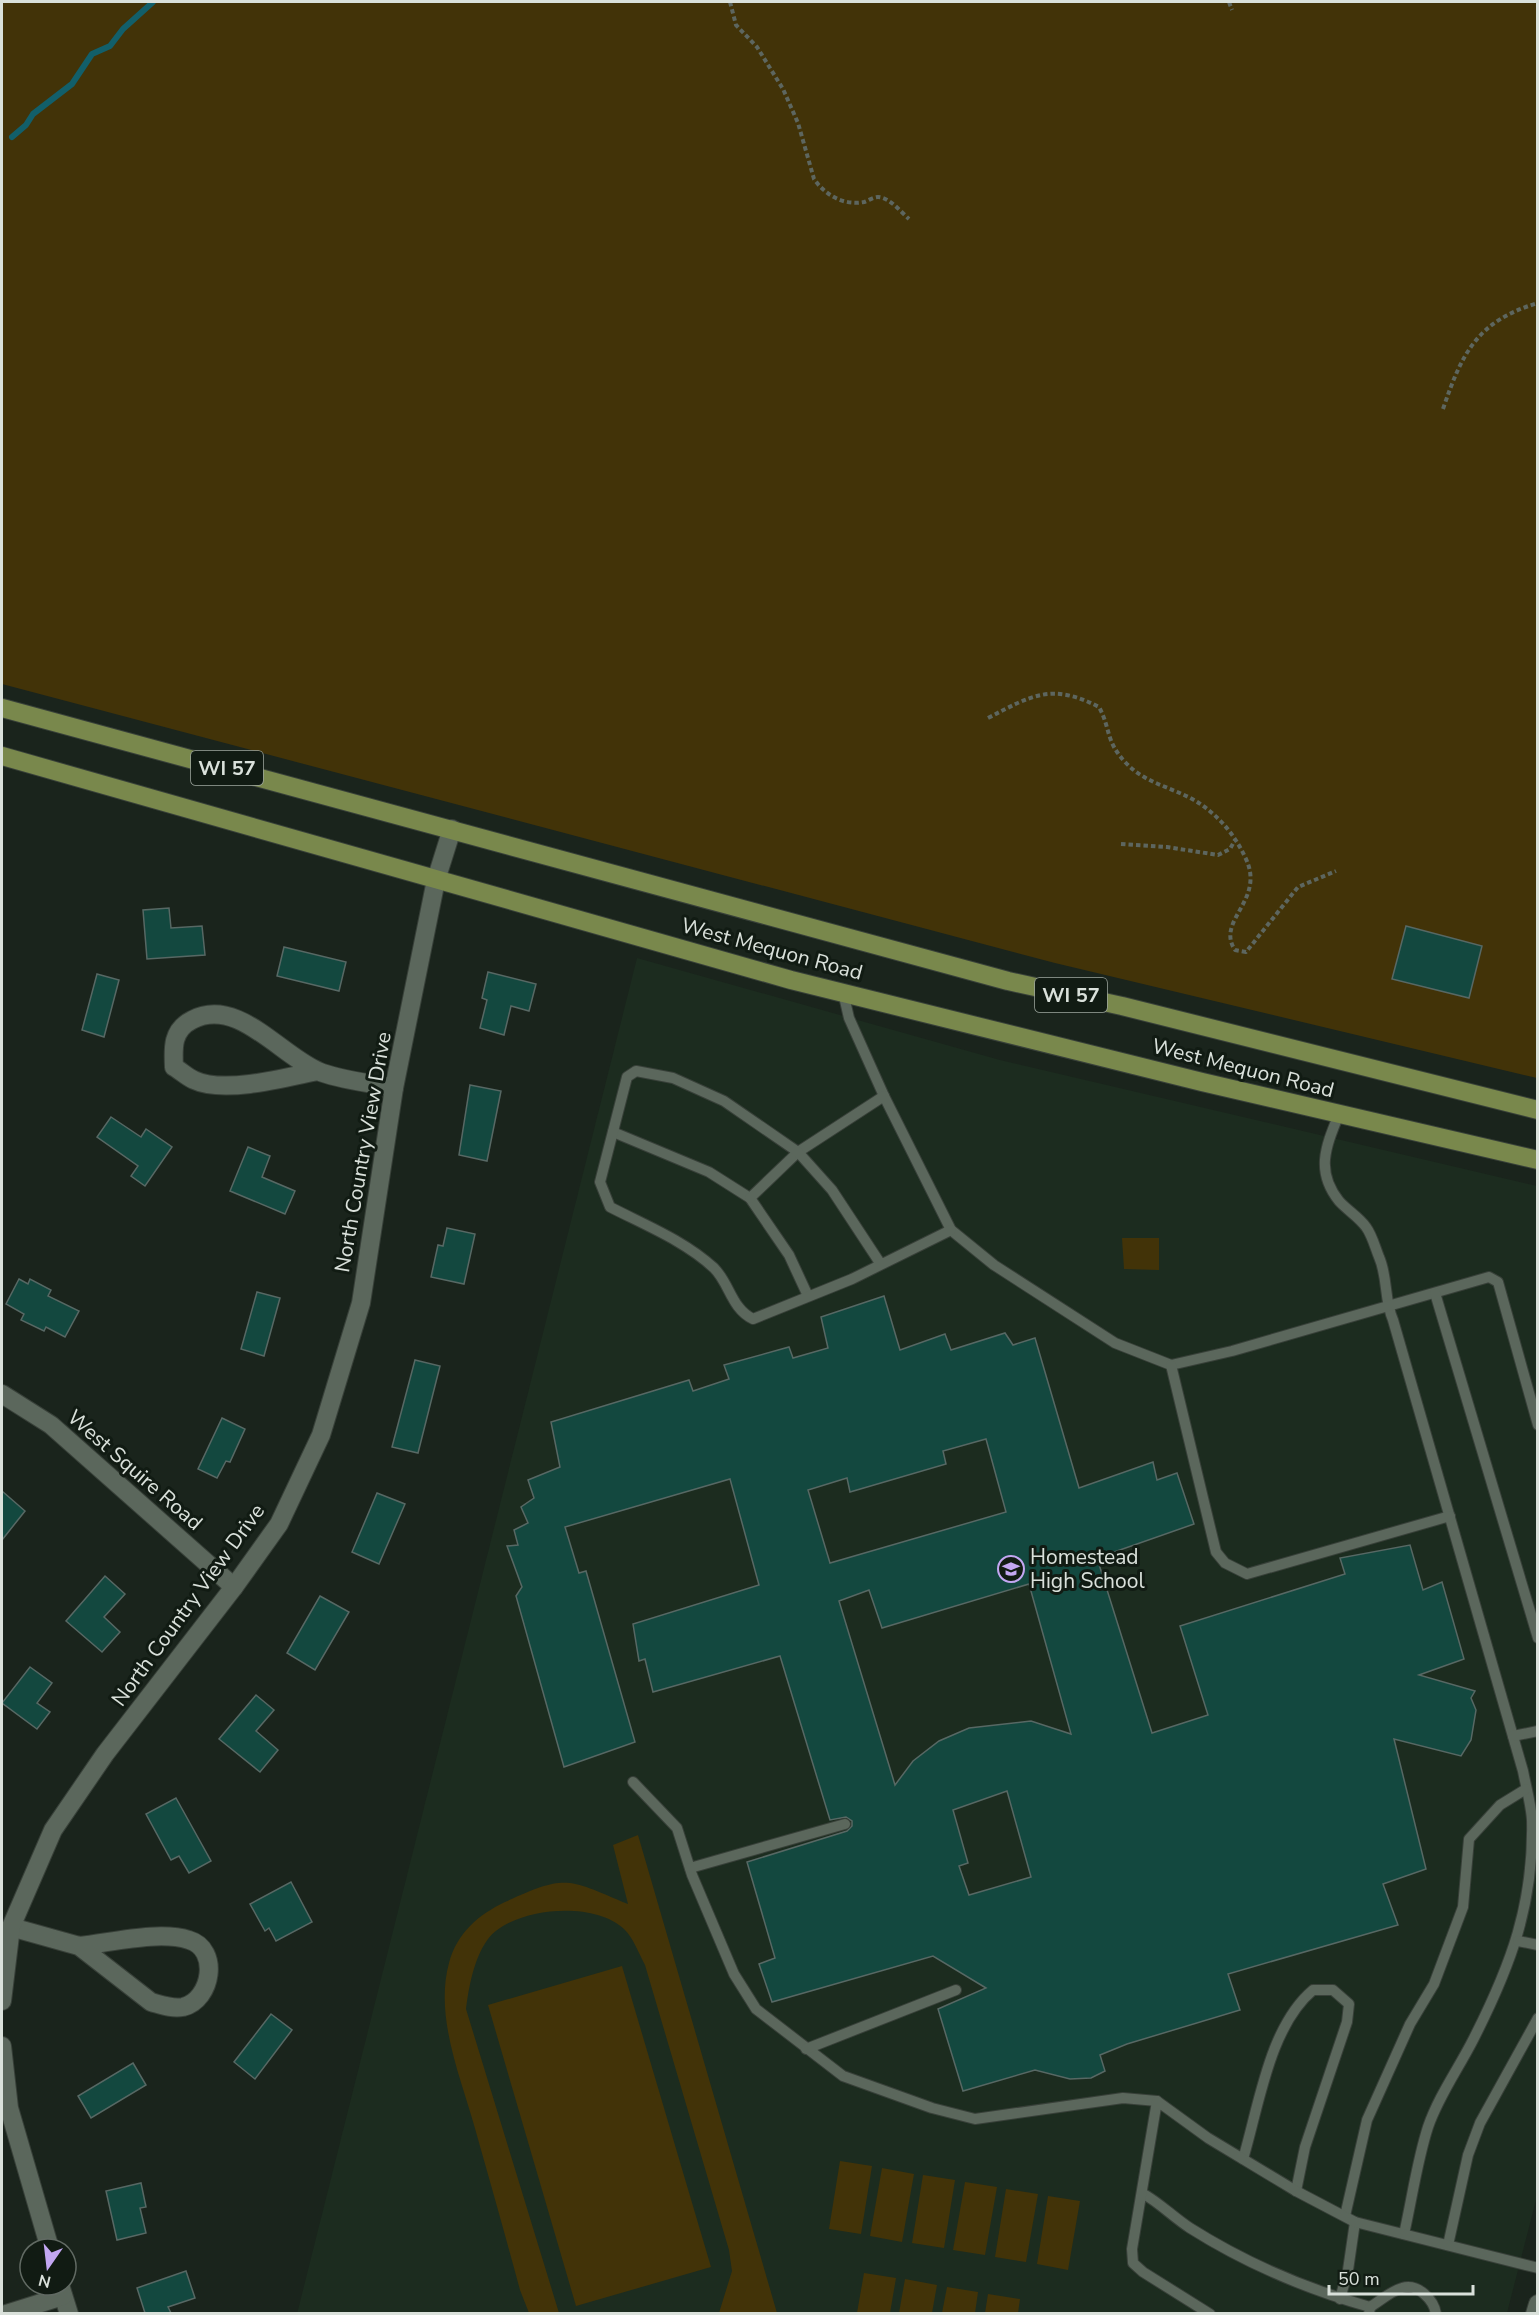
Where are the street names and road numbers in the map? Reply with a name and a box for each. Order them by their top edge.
road number: WI 57 [191,751,263,785]
street label: West Mequon Road [678,911,866,987]
road number: WI 57 [1035,978,1107,1012]
street label: North Country View Drive [328,1030,398,1274]
street label: West Mequon Road [1149,1032,1337,1104]
street label: West Squire Road [61,1404,209,1536]
street label: North Country View Drive [105,1498,271,1712]

